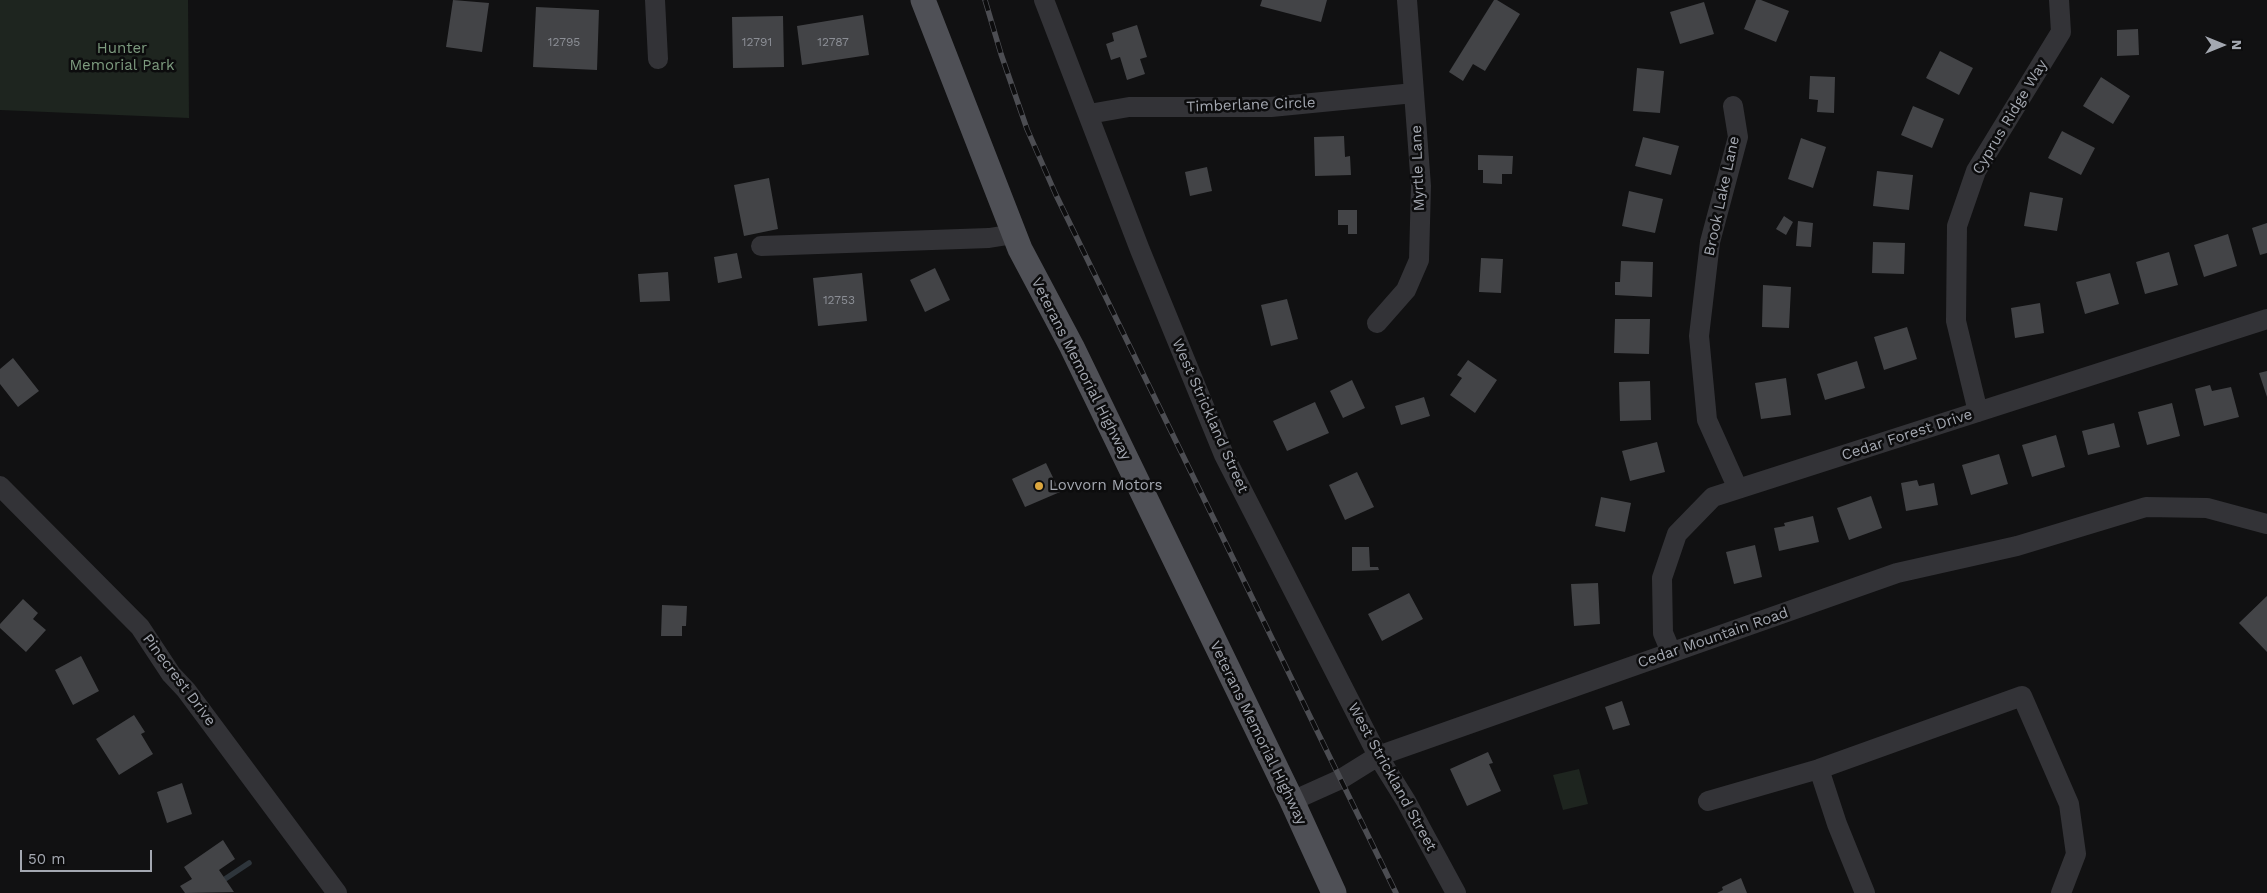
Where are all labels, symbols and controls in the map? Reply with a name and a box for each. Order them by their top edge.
north arrow [2197,20,2247,70]
house number: 12795 [548,35,580,49]
house number: 12791 [742,35,772,49]
house number: 12787 [817,35,849,49]
park label: Hunter Memorial Park [69,40,175,75]
text: N [2229,40,2245,50]
street label: Cyprus Ridge Way [1969,56,2051,178]
street label: Timberlane Circle [1186,94,1316,116]
street label: Myrtle Lane [1408,125,1428,211]
street label: Brook Lake Lane [1700,134,1744,258]
street label: Veterans Memorial Highway [1027,275,1135,463]
house number: 12753 [823,293,855,307]
street label: West Strickland Street [1168,336,1252,496]
street label: Cedar Forest Drive [1839,405,1975,465]
place label: Lovvorn Motors [1049,477,1162,495]
marker: Lovvorn Motors [1033,480,1045,492]
street label: Cedar Mountain Road [1635,604,1791,672]
street label: Pinecrest Drive [139,630,219,730]
street label: Veterans Memorial Highway [1206,638,1310,828]
street label: West Strickland Street [1344,700,1440,854]
scale bar [22,840,155,872]
text: 50 m [28,850,65,868]

